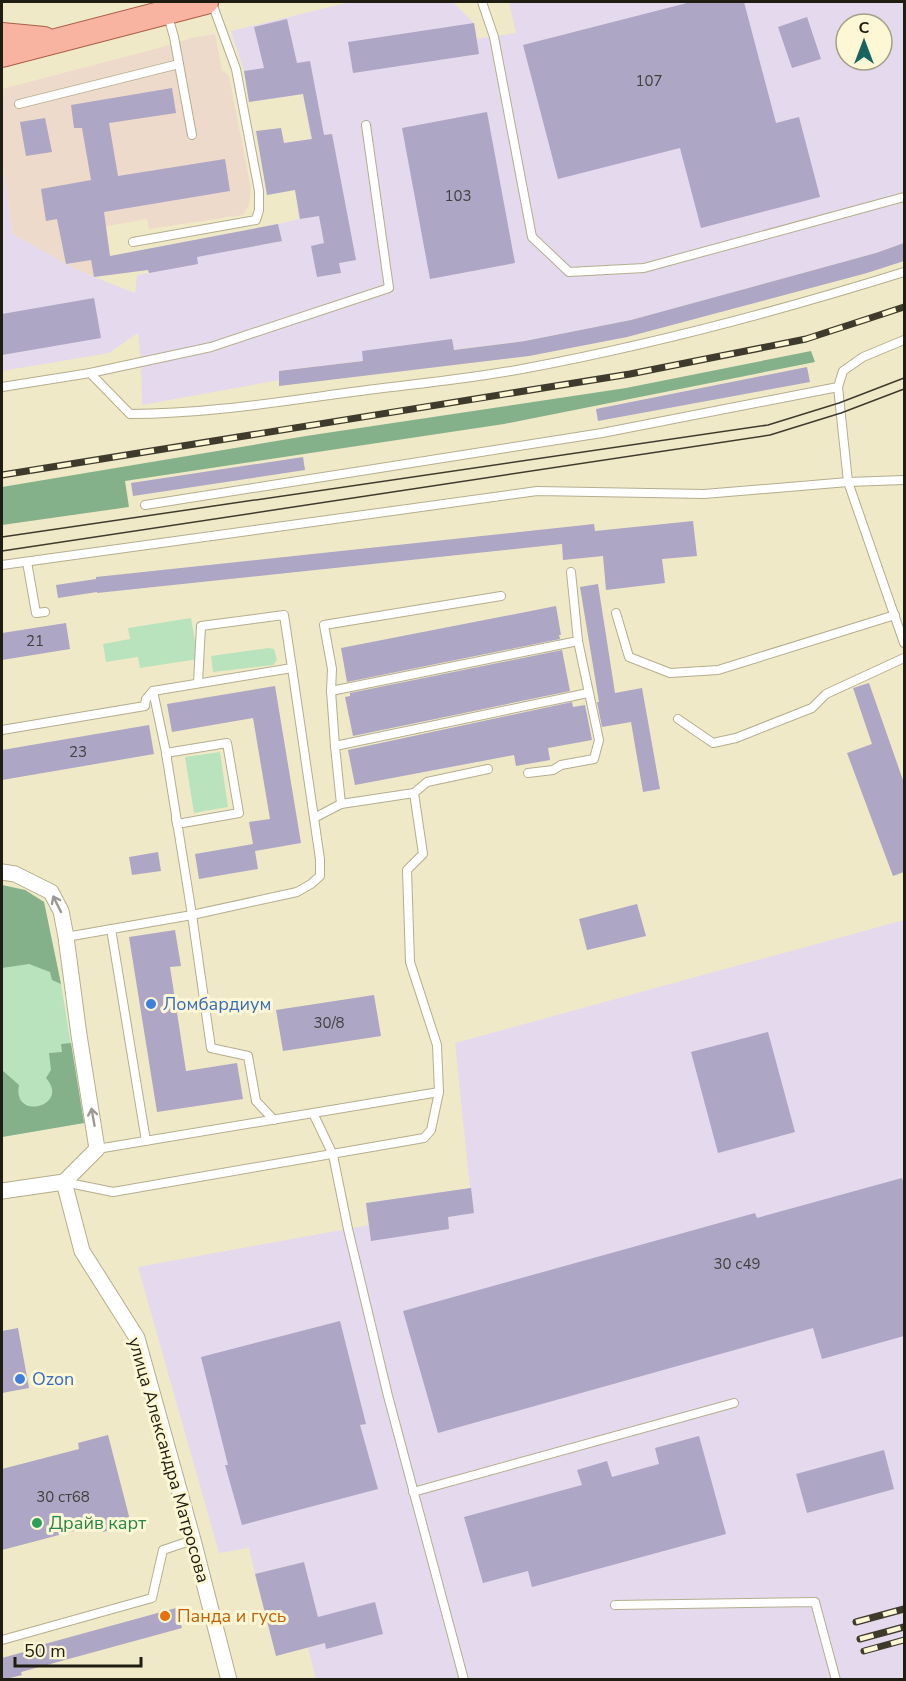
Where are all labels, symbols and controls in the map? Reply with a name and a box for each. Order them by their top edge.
north arrow [834,12,894,72]
text: С [859,17,870,39]
house number: 107 [635,71,663,91]
house number: 103 [444,186,472,206]
house number: 21 [26,631,44,651]
house number: 23 [69,742,87,762]
one-way arrow [51,896,62,914]
place label: Ломбардиум [163,992,271,1016]
marker: Ломбардиум [144,997,158,1011]
house number: 30/8 [313,1013,345,1033]
one-way arrow [87,1108,98,1127]
house number: 30 с49 [714,1254,760,1274]
street label: улица Александра Матросова [122,1335,216,1585]
place label: Ozon [32,1367,74,1391]
marker: Ozon [13,1372,27,1386]
house number: 30 ст68 [36,1487,90,1507]
place label: Драйв карт [49,1511,146,1535]
marker: Драйв карт [30,1516,44,1530]
place label: Панда и гусь [177,1604,286,1628]
marker: Панда и гусь [158,1609,172,1623]
scale bar [15,1630,141,1668]
text: 50 m [24,1639,66,1663]

